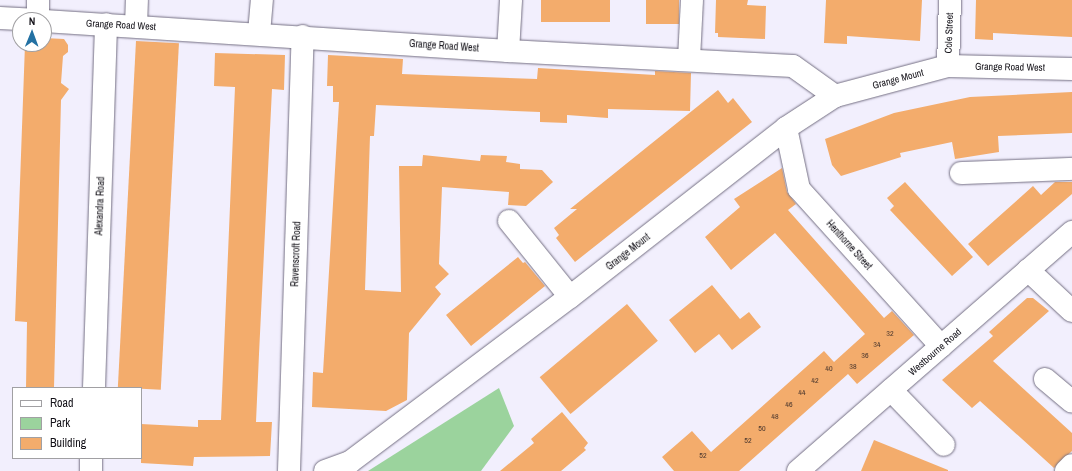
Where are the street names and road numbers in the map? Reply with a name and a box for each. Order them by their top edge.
street label: Cole Street [942,12,956,54]
street label: Grange Road West [86,17,156,33]
street label: Grange Road West [409,38,479,54]
street label: Grange Road West [975,60,1045,74]
street label: Grange Mount [871,66,925,92]
street label: Alexandra Road [93,176,107,236]
street label: Henthorne Street [824,218,874,272]
street label: Ravenscroft Road [289,221,303,287]
street label: Grange Mount [604,231,652,273]
street label: Westbourne Road [906,326,964,378]

